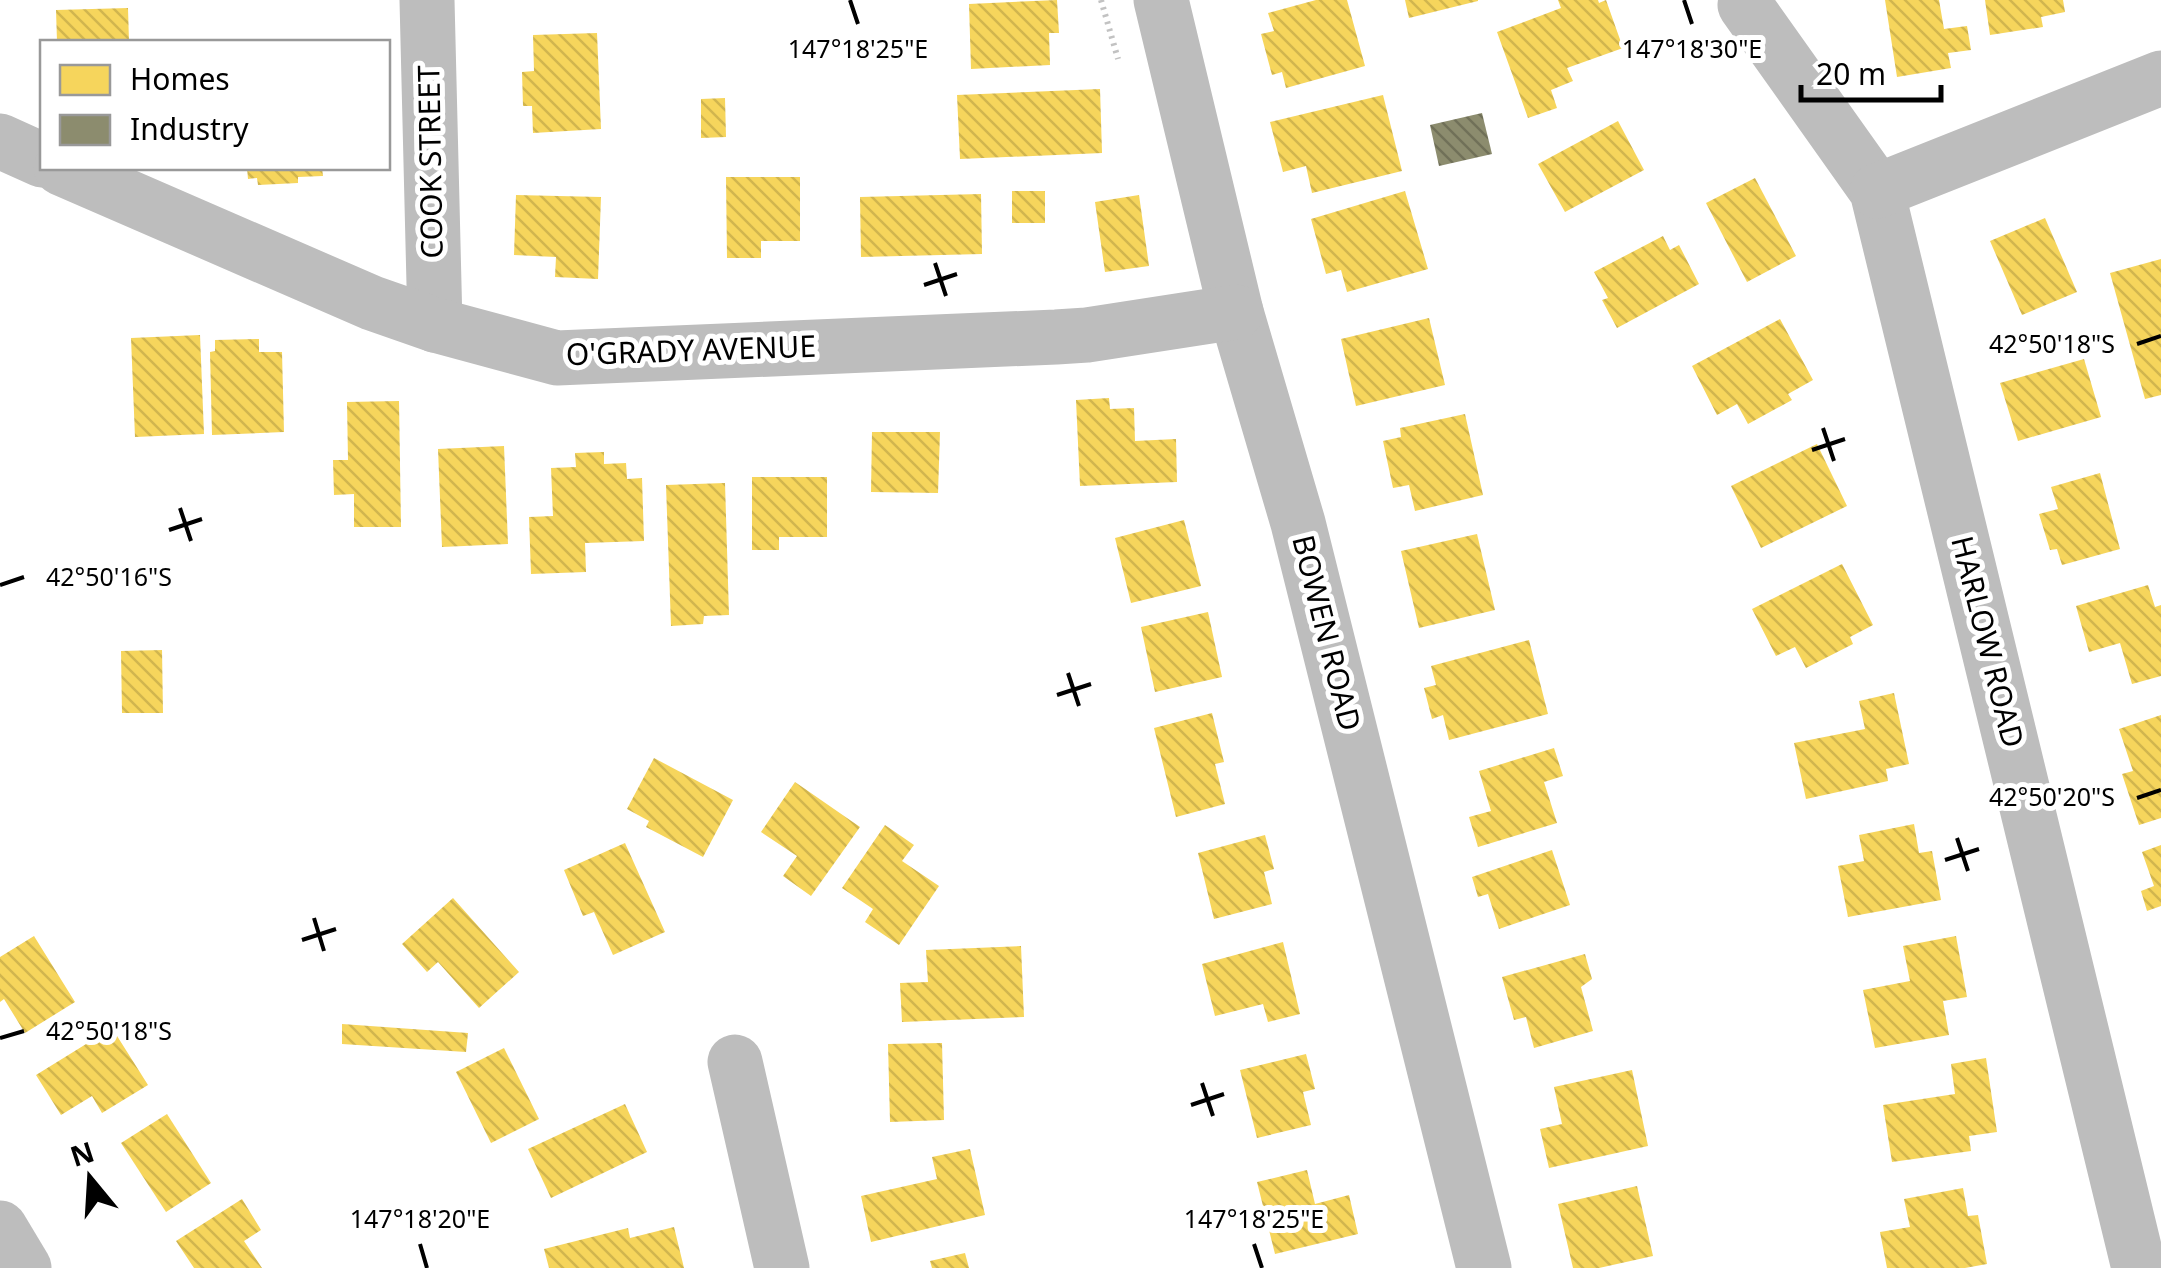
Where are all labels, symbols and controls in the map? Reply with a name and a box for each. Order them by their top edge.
text: 147°18'25"E [788,31,928,65]
text: 147°18'30"E [1622,31,1762,65]
legend [40,40,390,170]
scale bar [1801,40,1941,102]
text: 20 m [1816,53,1886,94]
text: Homes [130,58,230,99]
street label: COOK STREET [407,65,452,259]
text: Industry [130,108,249,149]
street label: O'GRADY AVENUE [565,325,817,374]
text: 42°50'18"S [1989,326,2115,360]
street label: BOWEN ROAD [1283,530,1372,735]
street label: HARLOW ROAD [1942,532,2035,752]
text: 42°50'16"S [46,559,172,593]
text: 42°50'20"S [1989,779,2115,813]
text: 42°50'18"S [46,1013,172,1047]
north arrow [40,1128,140,1228]
text: N [65,1132,99,1175]
text: 147°18'20"E [350,1201,490,1235]
text: 147°18'25"E [1184,1201,1324,1235]

